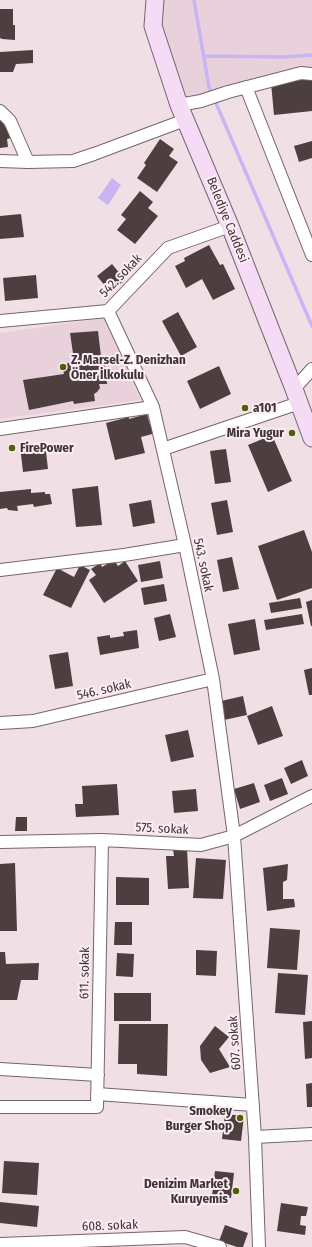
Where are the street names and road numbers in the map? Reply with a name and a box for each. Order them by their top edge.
street label: Belediye Caddesi [203,175,251,265]
street label: 542. sokak [97,251,145,301]
street label: 543. sokak [190,537,216,593]
street label: 546. sokak [75,676,133,704]
street label: 575. sokak [135,820,189,838]
street label: 611. sokak [77,947,93,999]
street label: 607. sokak [225,1015,245,1071]
street label: 608. sokak [82,1217,138,1235]

